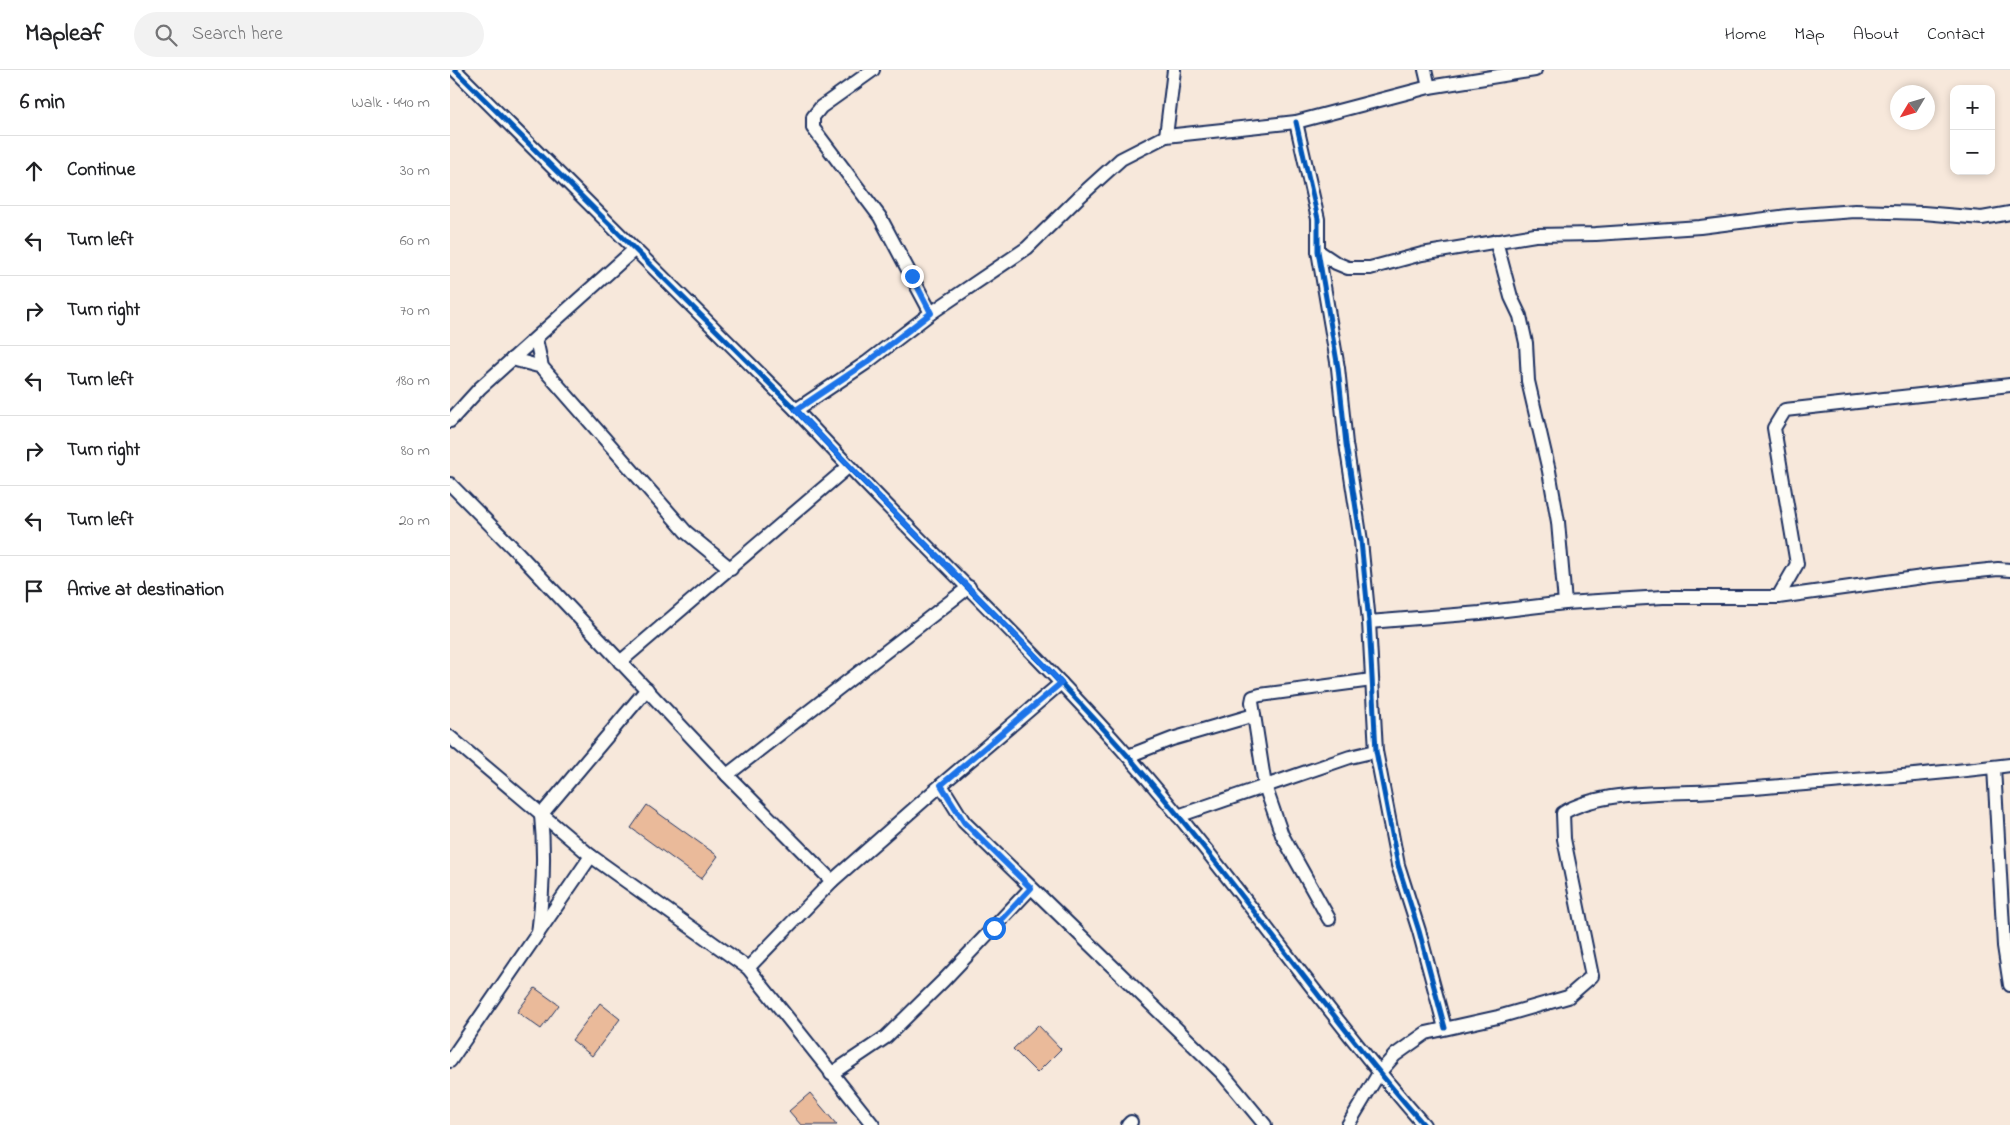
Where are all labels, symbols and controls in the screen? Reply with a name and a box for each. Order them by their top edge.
search box [134,12,484,57]
text: Mapleaf [25,17,104,52]
icon: search [152,21,180,49]
text: Search here [192,21,283,48]
text: Home [1725,22,1766,48]
text: Map [1794,22,1825,48]
text: About [1853,22,1899,48]
text: Contact [1927,22,1985,48]
north arrow [1890,85,1935,130]
map controls [1950,85,1995,175]
button: + [1950,85,1995,130]
text: 6 min [20,88,65,118]
text: Walk · 440 m [351,91,430,115]
button: − [1950,130,1995,175]
icon: ahead [20,157,48,185]
text: Continue [67,157,135,184]
text: 30 m [400,159,430,183]
icon: left [20,227,48,255]
text: Turn left [67,227,134,254]
text: 60 m [400,229,430,253]
route end [901,265,924,288]
icon: right [20,297,48,325]
text: Turn right [67,297,140,324]
text: 70 m [400,299,430,323]
icon: left [20,367,48,395]
text: Turn left [67,367,134,394]
text: 180 m [396,369,430,393]
icon: right [20,437,48,465]
text: Turn right [67,437,140,464]
text: 80 m [401,439,430,463]
icon: left [20,507,48,535]
text: Turn left [67,507,134,534]
text: 20 m [399,509,430,533]
icon: arrive [20,577,48,605]
text: Arrive at destination [67,577,224,604]
route start [983,917,1006,940]

